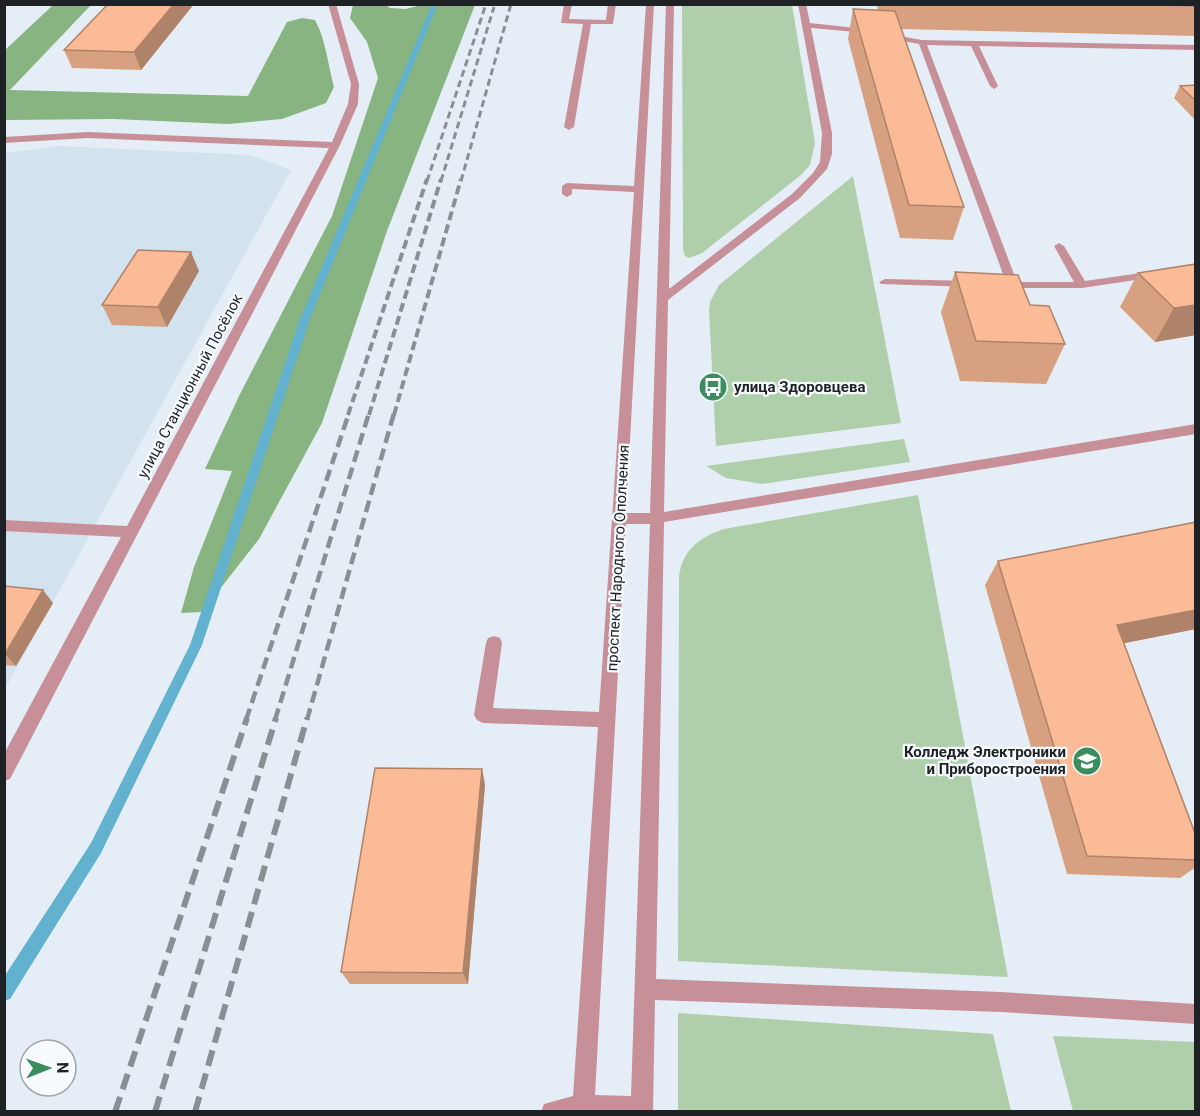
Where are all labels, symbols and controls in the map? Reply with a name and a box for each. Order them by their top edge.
street label: улица Станционный Посёлок [134,291,246,481]
bus stop icon: улица Здоровцева [697,371,729,403]
place label: улица Здоровцева [734,378,865,396]
street label: проспект Народного Ополчения [603,444,633,672]
place label: Колледж Электроники и Приборостроения [904,743,1066,778]
school or university icon: Колледж Электроники и Приборостроения [1071,745,1103,777]
north arrow [18,1038,78,1098]
text: N [53,1062,72,1074]

